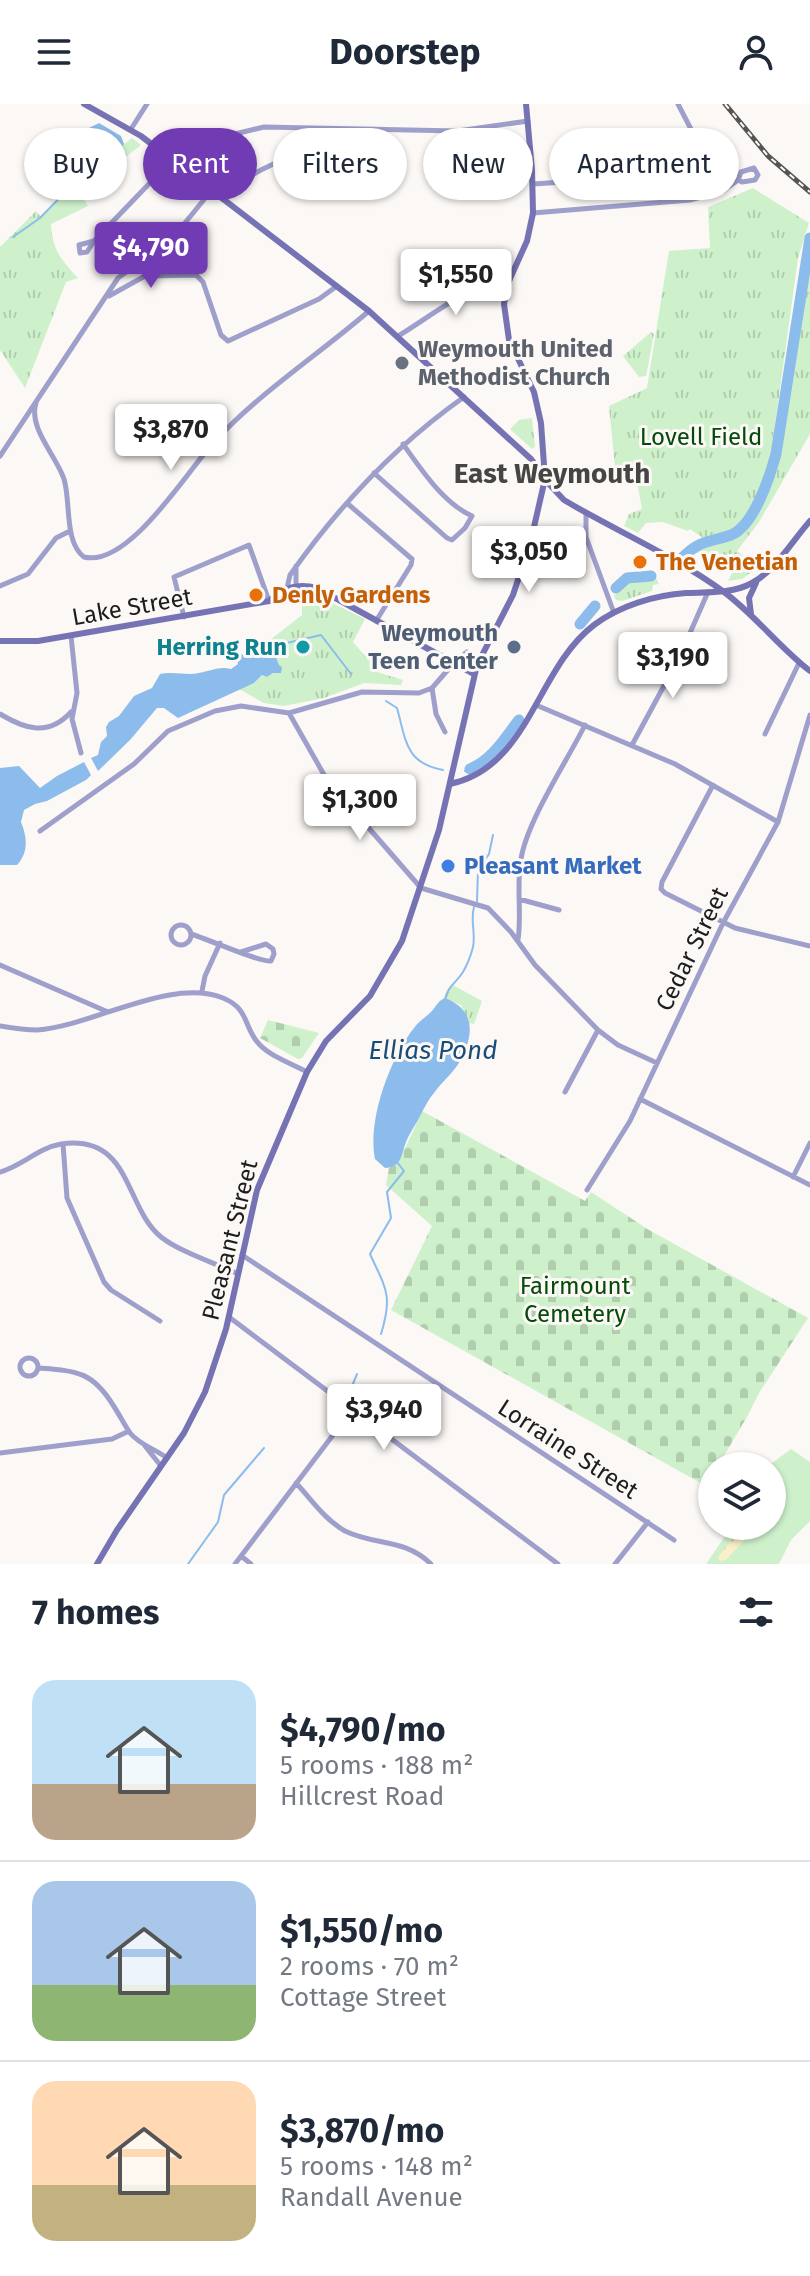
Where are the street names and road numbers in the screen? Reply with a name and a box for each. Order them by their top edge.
street label: Lake Street [70,583,195,631]
street label: Cedar Street [650,882,734,1015]
street label: Pleasant Street [197,1156,264,1323]
street label: Lorraine Street [493,1393,644,1505]

